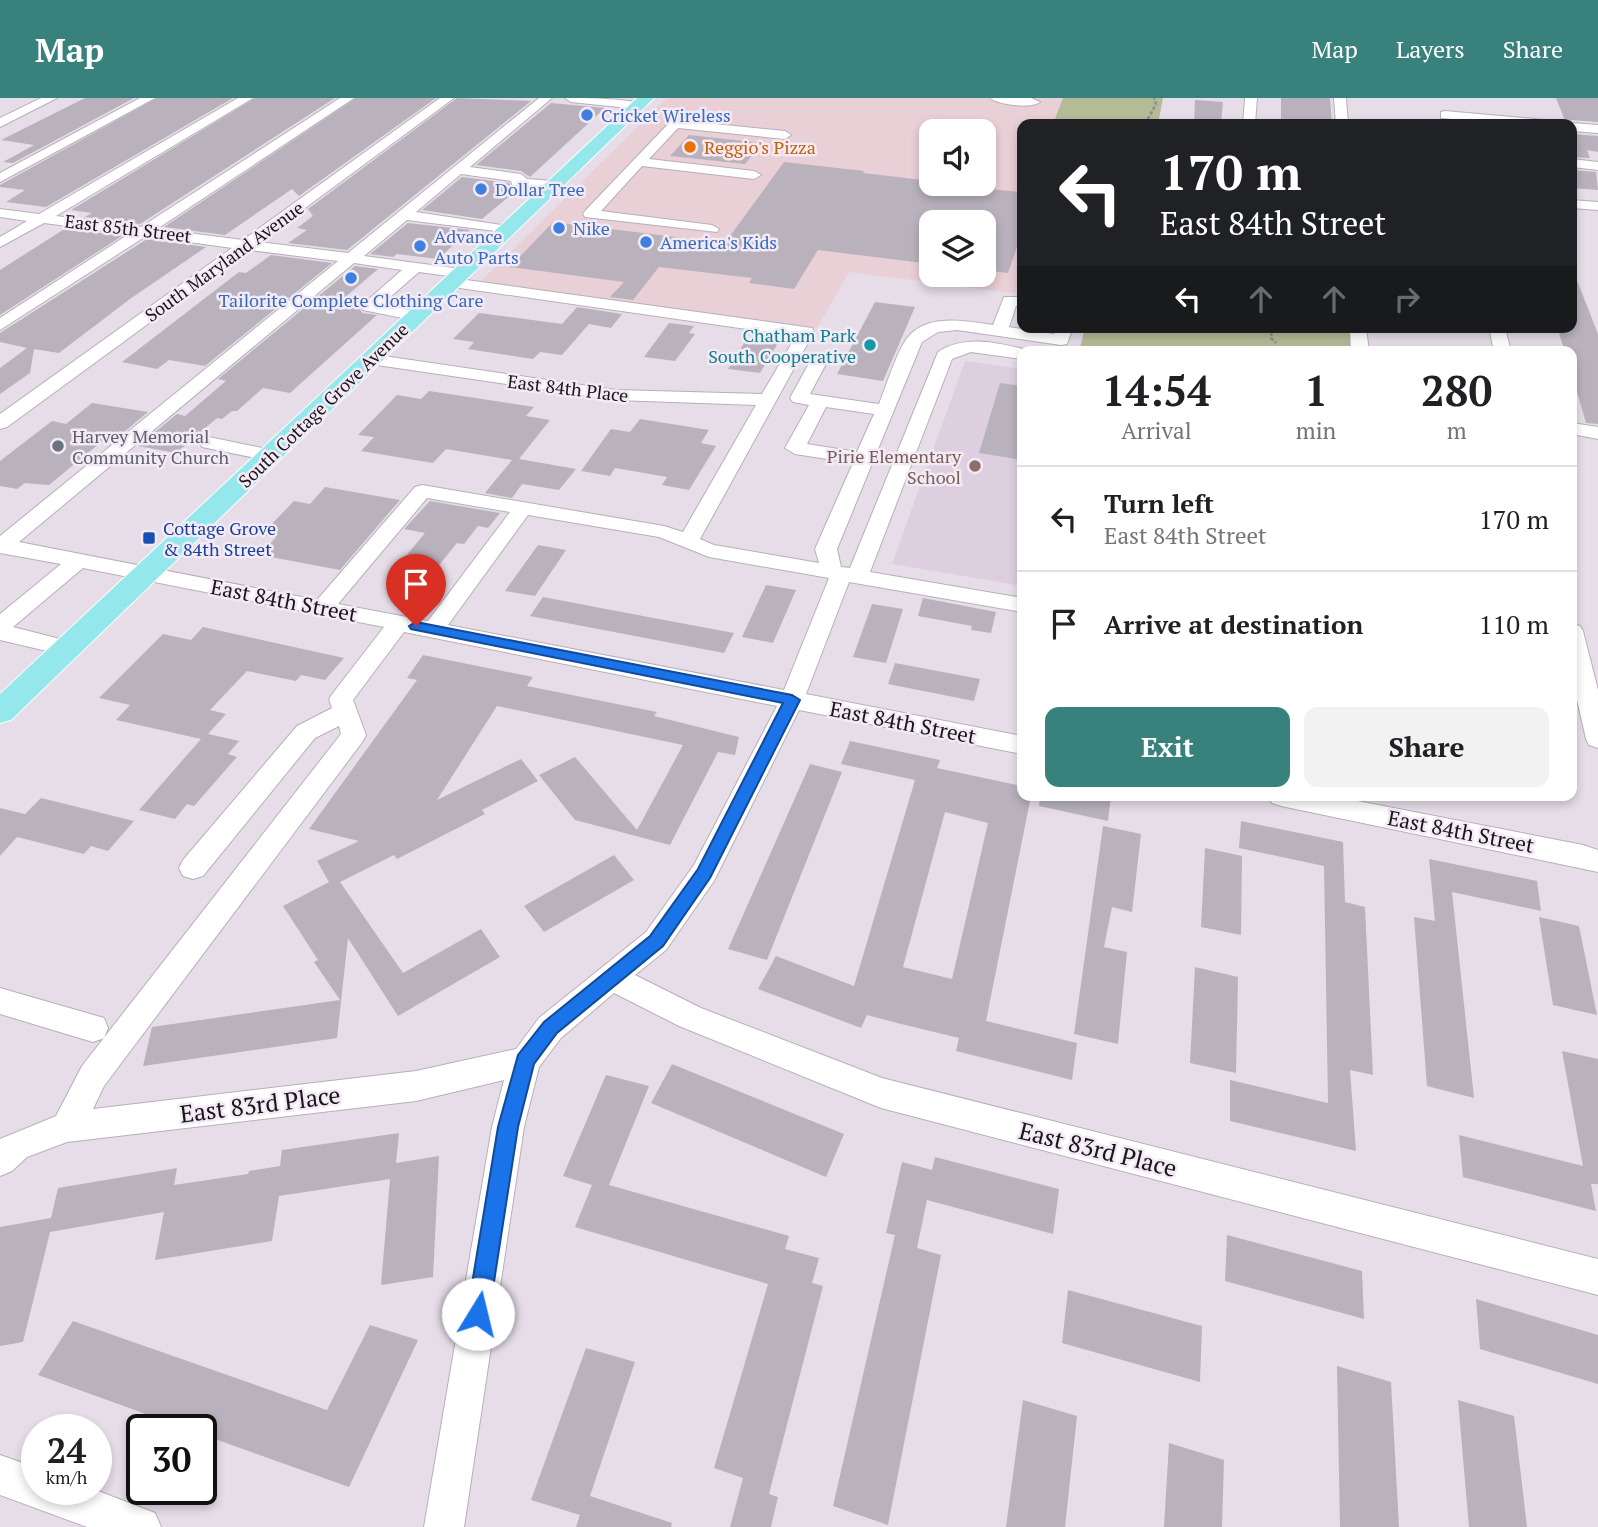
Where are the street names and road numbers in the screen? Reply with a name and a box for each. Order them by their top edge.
street label: South Maryland Avenue [140,195,308,327]
street label: East 85th Street [63,208,193,248]
street label: South Cottage Grove Avenue [233,317,413,493]
street label: East 84th Place [506,369,630,407]
street label: East 84th Street [208,572,360,628]
street label: East 84th Street [827,694,979,750]
street label: East 84th Street [1385,803,1537,859]
street label: East 83rd Place [178,1078,342,1130]
street label: East 83rd Place [1016,1114,1180,1184]

